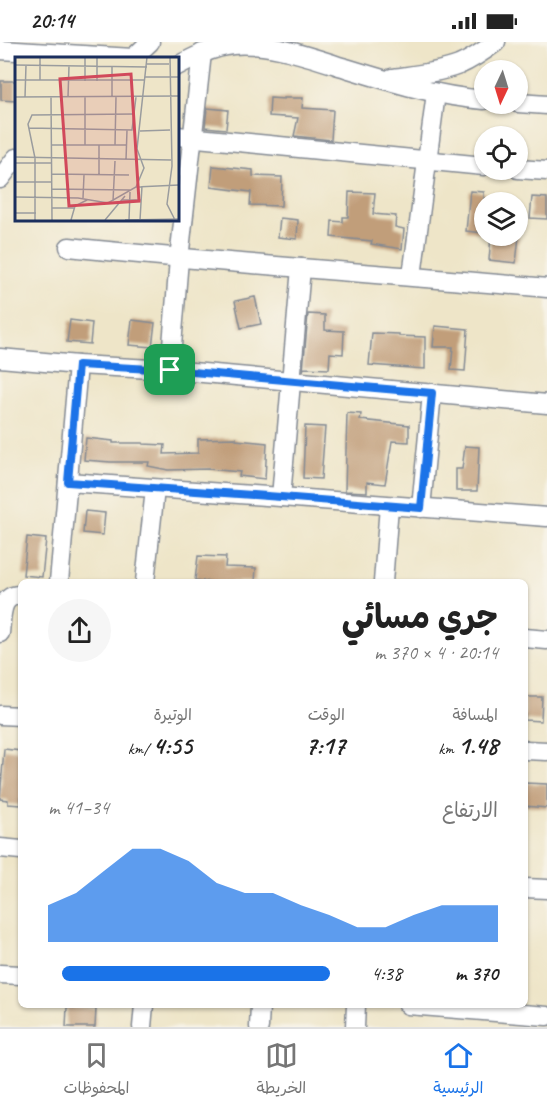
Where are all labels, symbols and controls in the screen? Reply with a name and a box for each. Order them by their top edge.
text: 20:14 [30,7,74,35]
inset map [15,57,178,220]
north arrow [474,60,528,114]
map controls [474,60,528,246]
button: locate [474,126,528,180]
button: layers [474,192,528,246]
pin [144,344,195,395]
icon: arrive [153,353,186,386]
text: جري مسائي [342,596,498,638]
button: share [48,599,111,662]
text: 20:14 · 4 × 370 m [374,640,498,665]
text: الوتيرة [153,705,192,725]
text: الوقت [308,705,345,725]
text: المسافة [452,705,498,725]
text: 4:55 [153,729,192,762]
text: 7:17 [305,729,345,762]
text: 1.48 [458,729,498,762]
text: /km [128,739,153,759]
text: km [438,739,458,759]
text: 34–41 m [48,795,109,820]
text: الارتفاع [442,798,498,823]
text: 4:38 [371,961,402,986]
text: 370 m [455,961,498,986]
tab: المحفوظات [64,1039,129,1102]
tab: الخريطة [256,1039,306,1102]
tab: الرئيسية [433,1039,484,1102]

